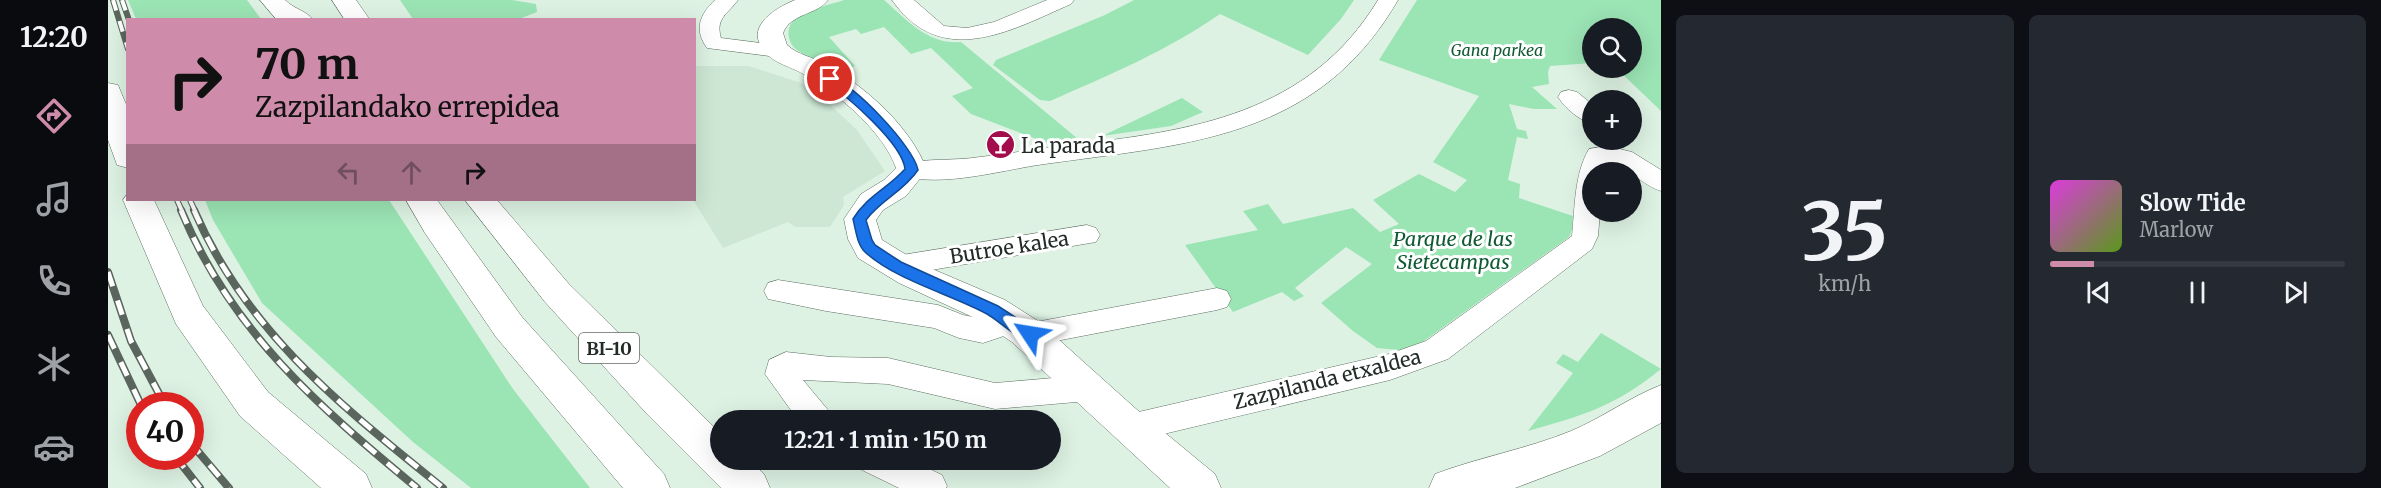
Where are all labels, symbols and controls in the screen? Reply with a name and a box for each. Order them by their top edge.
map controls [1582,18,1642,222]
button: search [1582,18,1642,78]
text: 12:20 [20,20,88,54]
text: 70 m [255,38,359,90]
park label: Gana parkea [1451,40,1543,60]
icon: right [156,42,234,120]
pin [804,53,855,104]
icon: arrive [813,62,846,95]
text: Zazpilandako errepidea [255,90,560,124]
button: + [1582,90,1642,150]
icon: directions [33,95,75,137]
bar icon: La parada [984,129,1016,161]
place label: La parada [1021,133,1116,158]
icon: left [332,156,365,189]
icon: ahead [395,156,428,189]
icon: right [458,156,491,189]
button: − [1582,162,1642,222]
icon: music [33,178,75,220]
text: 35 [1801,183,1888,281]
text: Slow Tide [2140,189,2246,217]
text: Marlow [2140,217,2213,242]
street label: Butroe kalea [948,225,1071,269]
park label: Parque de las Sietecampas [1393,226,1513,274]
icon: phone [33,260,75,302]
text: km/h [1818,271,1871,296]
icon: previous [2082,276,2115,309]
icon: pause [2181,276,2214,309]
icon: next [2279,276,2312,309]
position arrow [998,302,1062,366]
road number: BI-10 [579,333,639,363]
icon: climate [33,343,75,385]
street label: Zazpilanda etxaldea [1231,344,1424,414]
speed limit sign: 40 [126,392,204,470]
icon: car [33,426,75,468]
text: 12:21 · 1 min · 150 m [784,426,987,454]

